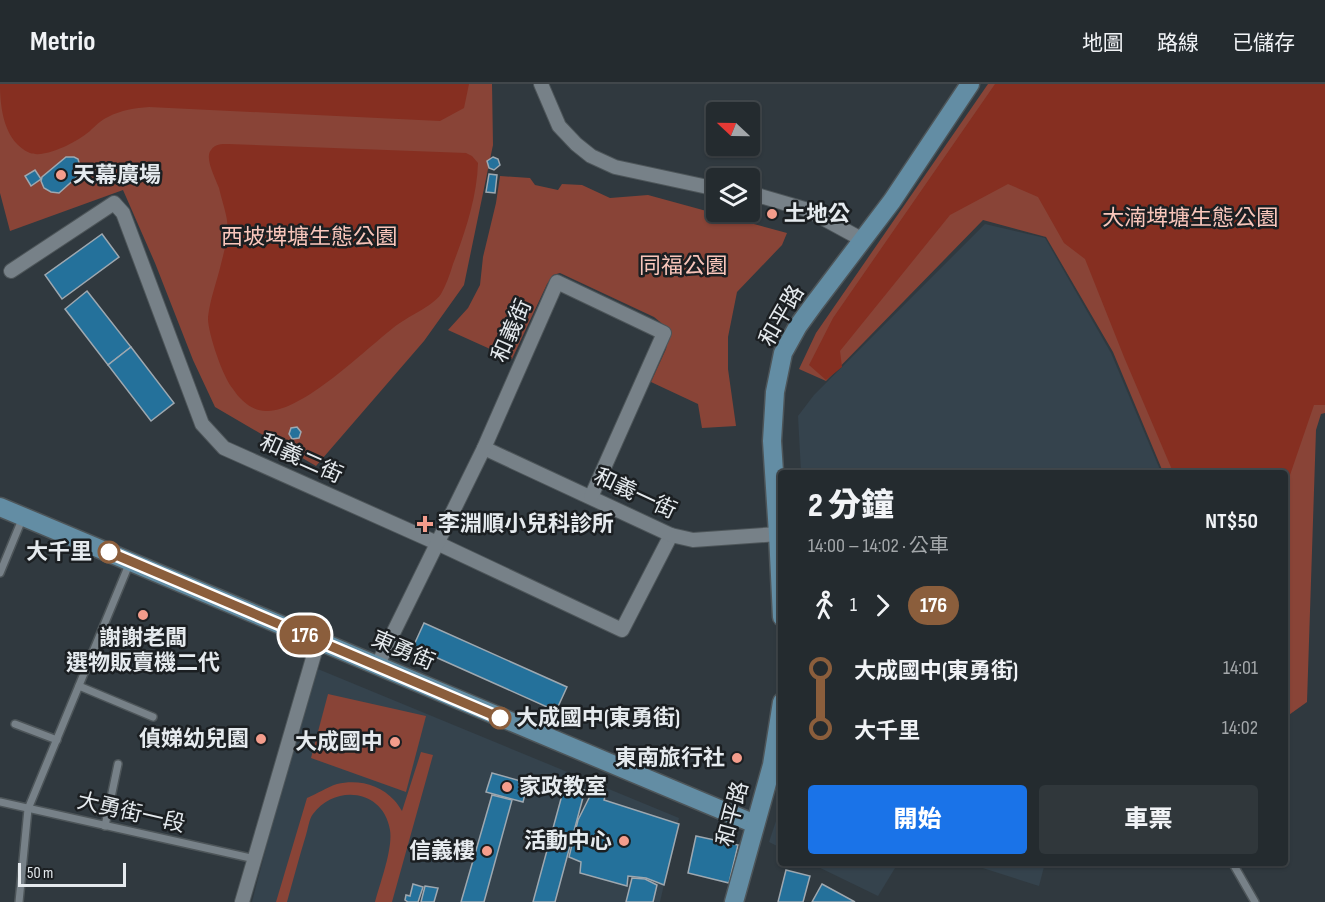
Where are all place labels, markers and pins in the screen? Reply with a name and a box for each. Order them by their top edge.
place label: 天幕廣場 [73,162,161,189]
marker: 天幕廣場 [54,168,68,182]
place label: 土地公 [784,201,850,228]
marker: 土地公 [765,207,779,221]
place label: 李淵順小兒科診所 [438,511,614,538]
marker: 李淵順小兒科診所 [416,515,434,533]
place label: 大千里 [26,539,92,566]
marker: 大千里 [98,541,120,563]
marker: 謝謝老闆 選物販賣機二代 [136,608,150,622]
place label: 謝謝老闆 選物販賣機二代 [66,625,220,677]
place label: 大成國中(東勇街) [516,705,680,732]
marker: 大成國中(東勇街) [489,707,511,729]
place label: 偵娣幼兒園 [139,726,249,753]
place label: 大成國中 [295,729,383,756]
marker: 偵娣幼兒園 [254,732,268,746]
marker: 大成國中 [388,735,402,749]
place label: 東南旅行社 [615,745,725,772]
marker: 東南旅行社 [730,751,744,765]
place label: 家政教室 [519,774,607,801]
marker: 家政教室 [500,780,514,794]
place label: 活動中心 [524,828,612,855]
marker: 活動中心 [617,834,631,848]
place label: 信義樓 [409,838,475,865]
marker: 信義樓 [480,844,494,858]

